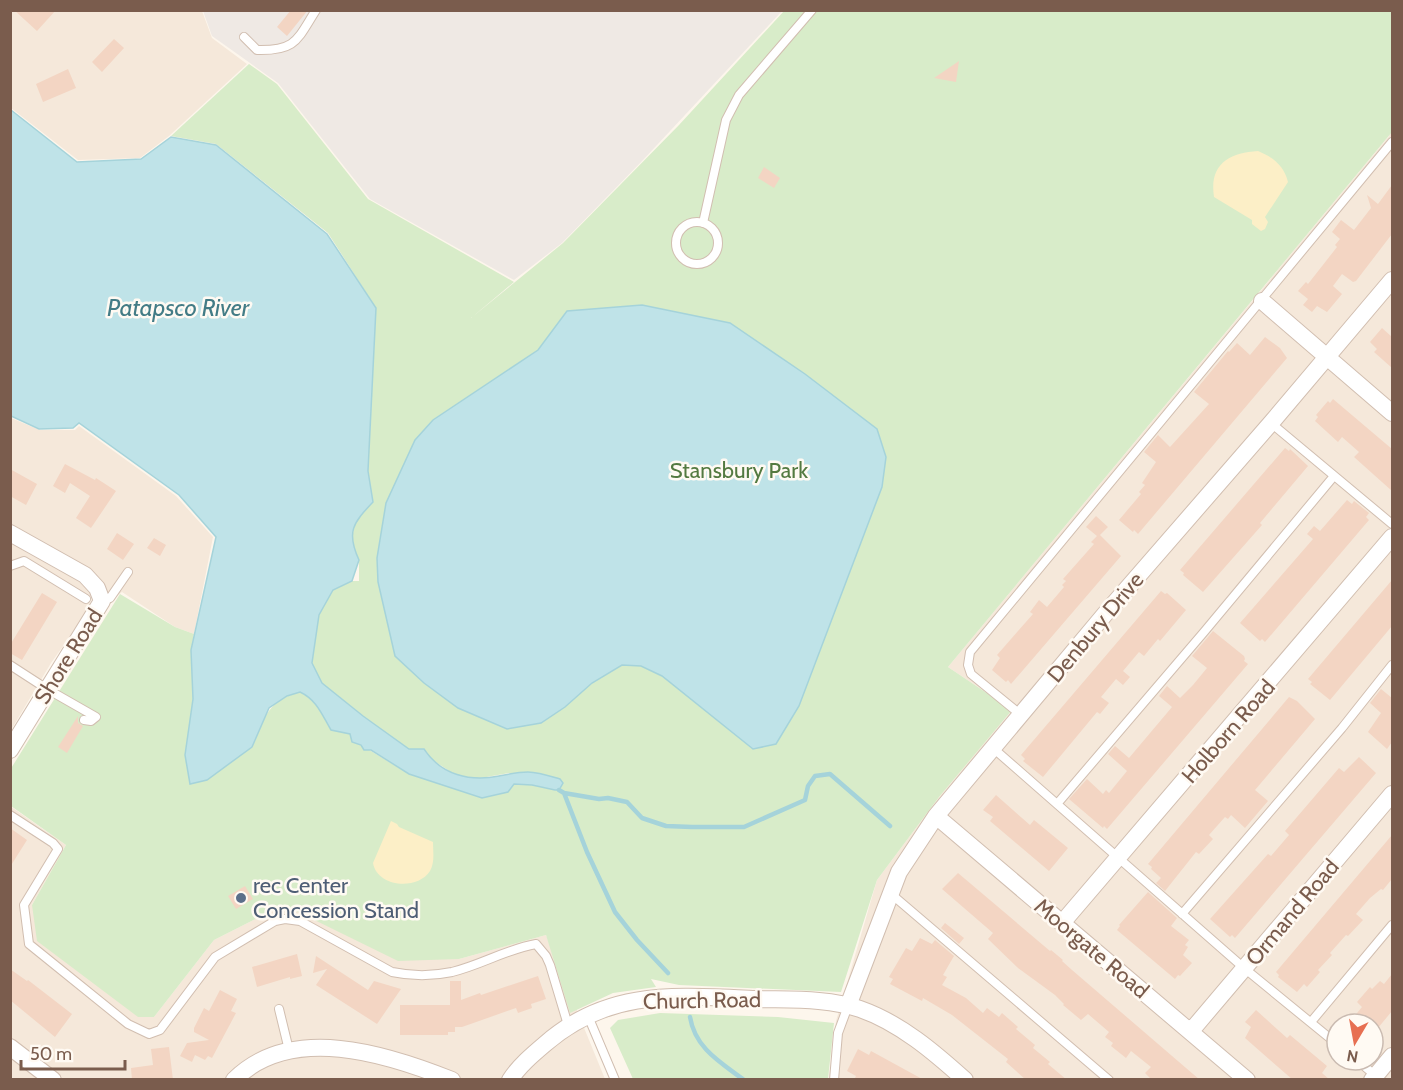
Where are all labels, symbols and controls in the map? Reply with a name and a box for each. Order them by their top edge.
water label: Patapsco River [107,293,251,322]
park label: Stansbury Park [670,457,808,484]
street label: Denbury Drive [1041,567,1149,688]
street label: Shore Road [29,604,108,709]
street label: Holborn Road [1176,674,1281,789]
street label: Ormand Road [1240,854,1345,971]
place label: rec Center Concession Stand [253,872,419,924]
marker: rec Center Concession Stand [234,891,248,905]
street label: Moorgate Road [1029,893,1154,1004]
street label: Church Road [643,986,761,1015]
north arrow [1325,1012,1385,1072]
scale bar [21,1033,124,1071]
text: 50 m [30,1043,72,1065]
text: N [1345,1046,1360,1067]

